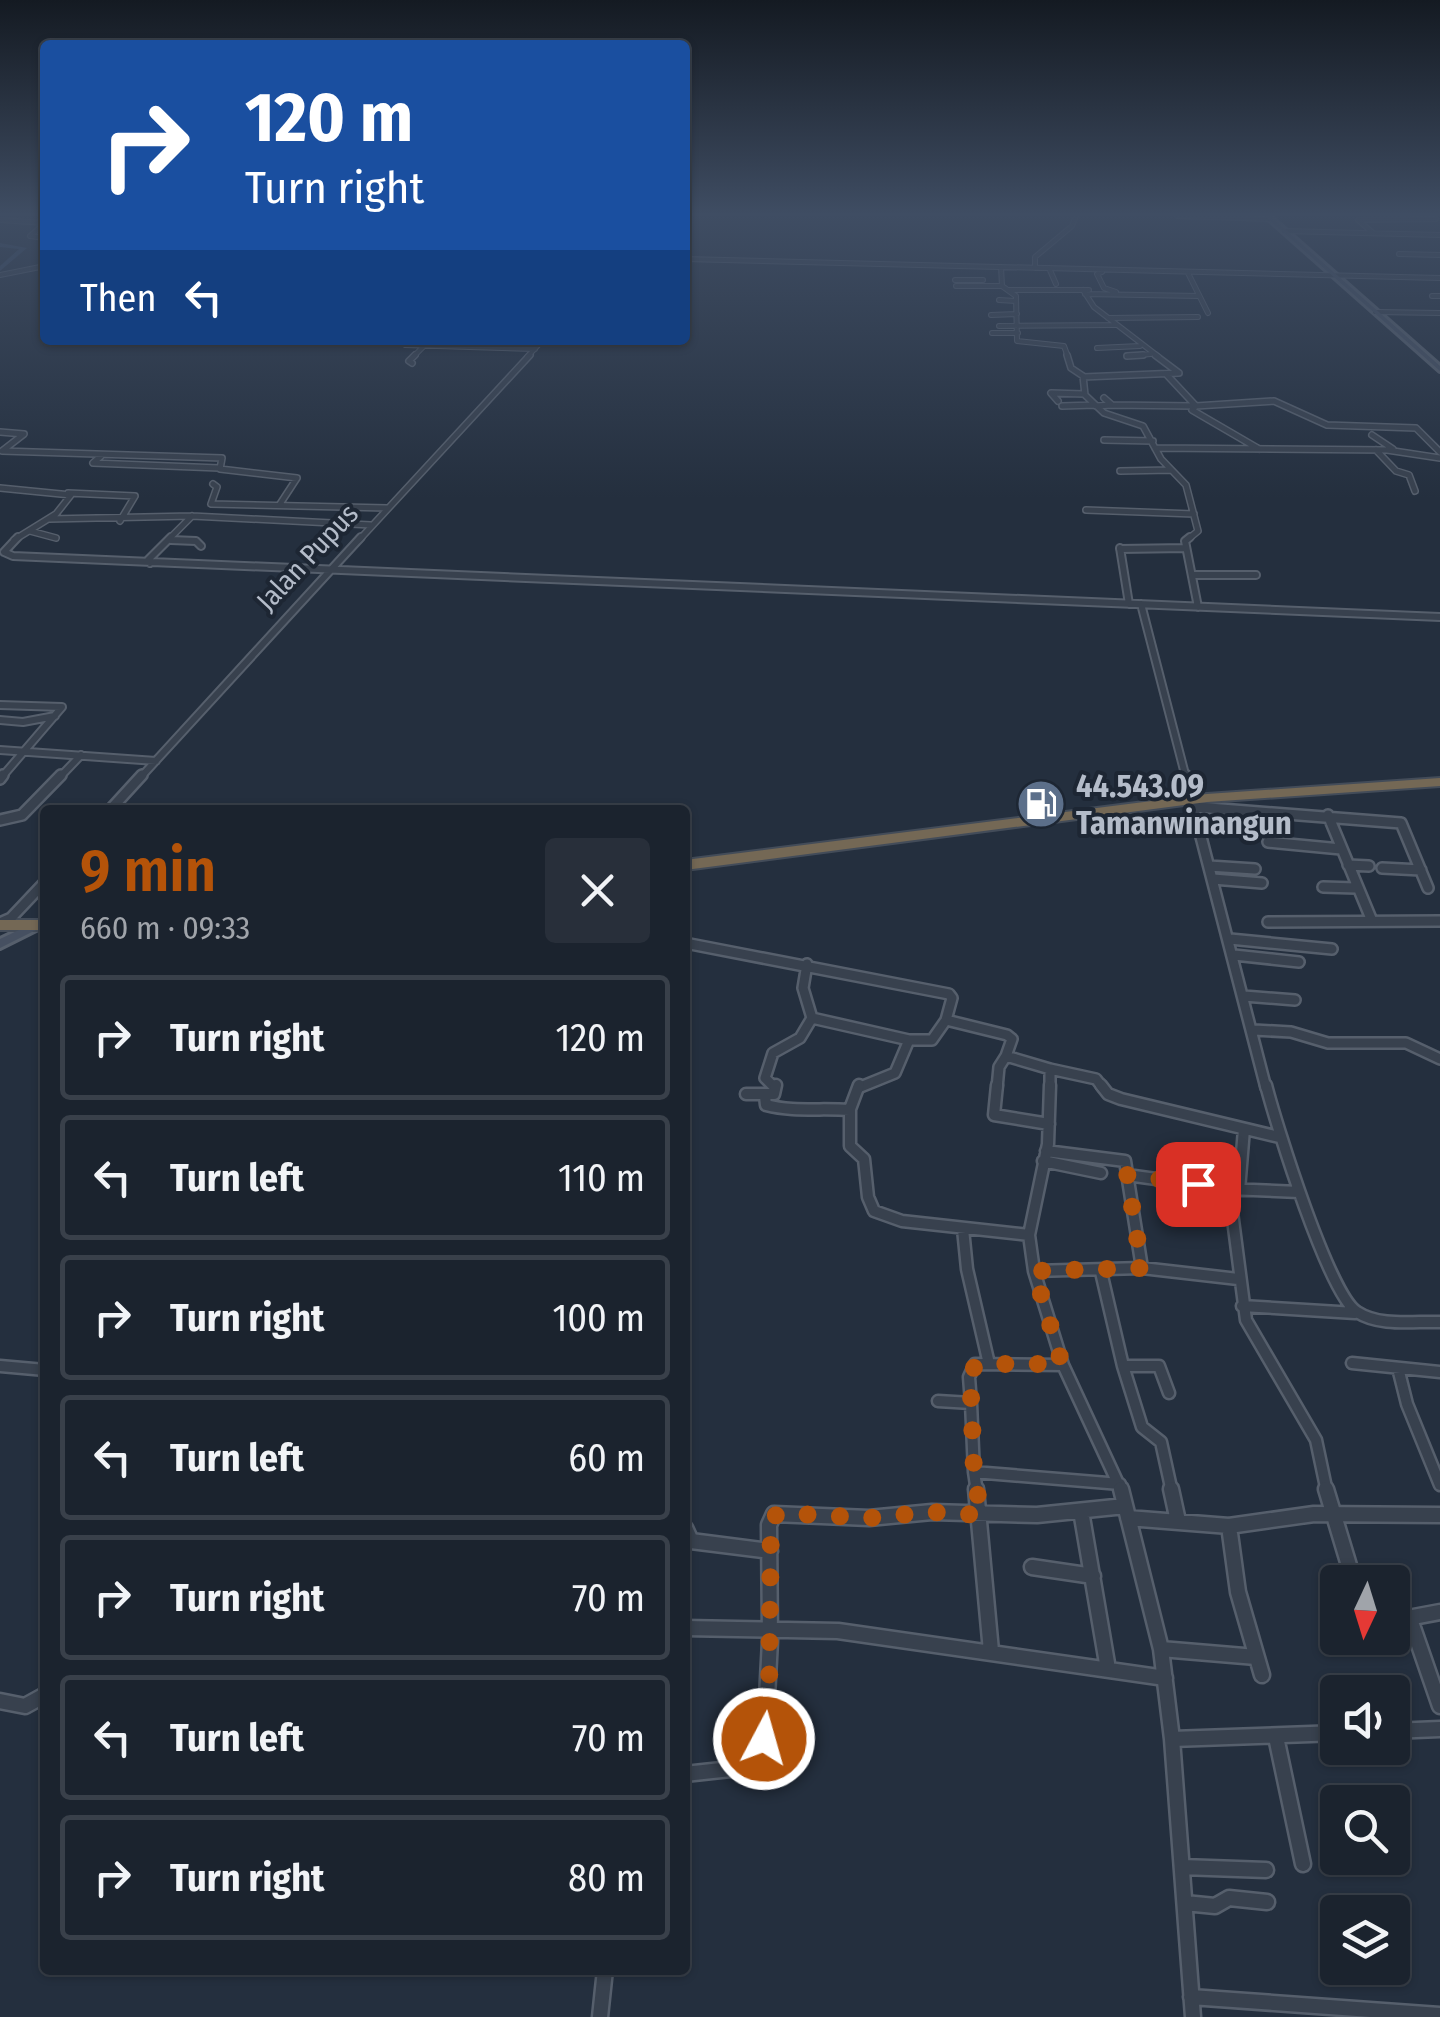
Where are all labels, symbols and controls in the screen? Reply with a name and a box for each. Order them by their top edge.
text: 120 m [245,76,413,160]
icon: right [80,80,210,210]
text: Turn right [245,161,424,215]
icon: left [176,270,231,325]
text: Then [80,275,156,321]
street label: Jalan Pupus [250,497,365,617]
place label: 44.543.09 Tamanwinangun [1076,767,1292,842]
fuel station icon: 44.543.09 Tamanwinangun [1015,778,1067,830]
text: 9 min [80,835,216,907]
button: close [545,838,650,943]
text: 660 m · 09:33 [80,909,250,947]
icon: right [85,1010,140,1065]
text: Turn right [170,1015,324,1061]
text: 120 m [555,1015,645,1061]
pin [1156,1142,1241,1227]
icon: left [85,1150,140,1205]
text: Turn left [170,1155,304,1201]
text: 110 m [558,1155,645,1201]
icon: arrive [1171,1157,1226,1212]
icon: right [85,1290,140,1345]
text: Turn right [170,1295,324,1341]
text: 100 m [552,1295,645,1341]
icon: left [85,1430,140,1485]
text: Turn left [170,1435,304,1481]
text: 60 m [568,1435,645,1481]
north arrow [1320,1565,1410,1655]
map controls [1320,1565,1410,1985]
icon: right [85,1570,140,1625]
text: Turn right [170,1575,324,1621]
text: 70 m [572,1575,645,1621]
button: sound [1320,1675,1410,1765]
position arrow [712,1687,816,1791]
icon: left [85,1710,140,1765]
text: Turn left [170,1715,304,1761]
text: 70 m [572,1715,645,1761]
button: search [1320,1785,1410,1875]
icon: right [85,1850,140,1905]
text: Turn right [170,1855,324,1901]
text: 80 m [568,1855,645,1901]
button: layers [1320,1895,1410,1985]

